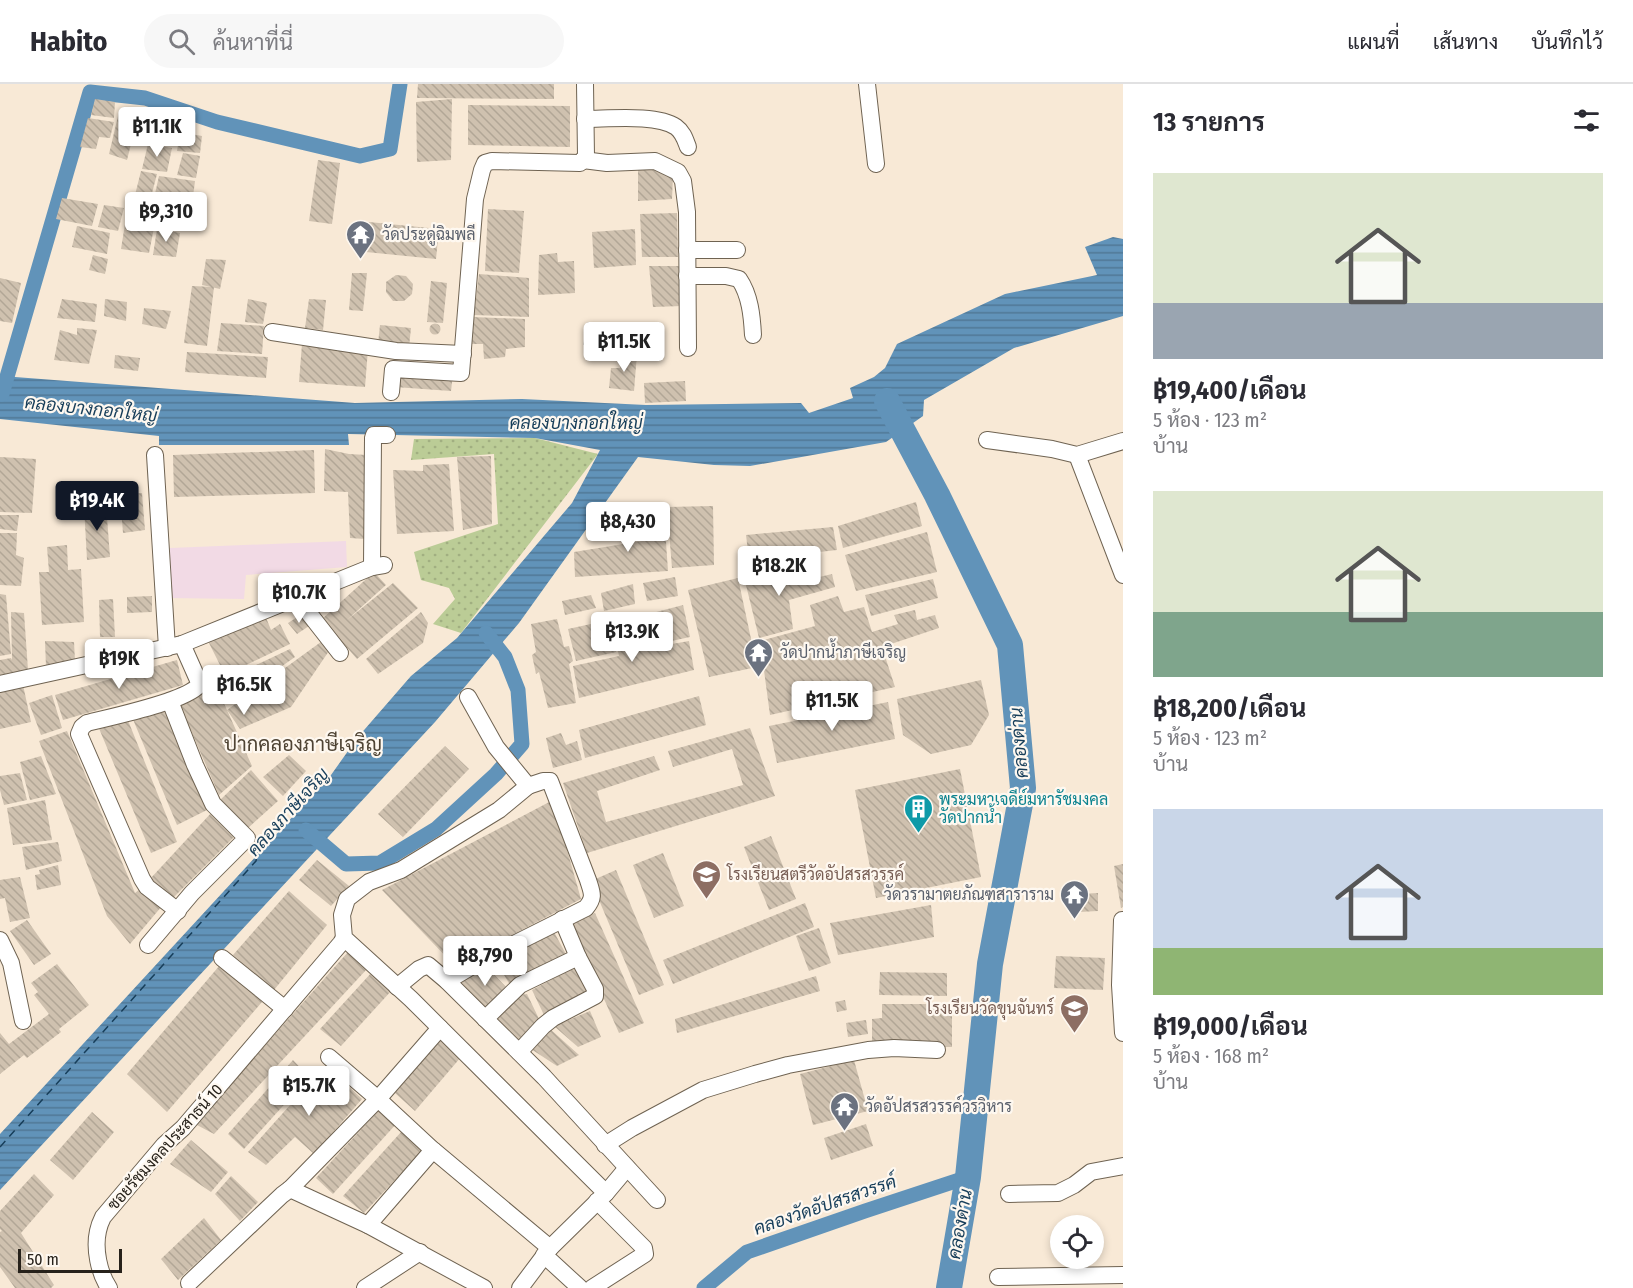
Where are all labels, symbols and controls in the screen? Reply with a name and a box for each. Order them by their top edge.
search box [144,14,564,68]
text: Habito [30,25,108,58]
icon: search [165,25,198,58]
text: ค้นหาที่นี่ [213,29,293,56]
text: แผนที่ [1347,29,1400,55]
text: เส้นทาง [1433,29,1498,55]
text: บันทึกไว้ [1531,29,1603,55]
icon: filters [1570,104,1603,137]
pin: ฿11.1K [108,107,206,158]
text: 13 รายการ [1153,107,1265,138]
text: ฿11.1K [132,114,182,138]
pin: ฿9,310 [117,192,215,243]
text: ฿9,310 [139,199,193,223]
icon: home [1324,212,1432,320]
temple icon: วัดประดู่ฉิมพลี [345,218,377,260]
place label: วัดประดู่ฉิมพลี [382,223,476,246]
pin: ฿11.5K [575,322,673,373]
text: ฿11.5K [598,329,650,353]
text: ฿19,400/เดือน [1153,375,1307,406]
water label: คลองบางกอกใหญ่ [24,389,160,427]
text: 5 ห้อง · 123 m² [1153,408,1267,432]
water label: คลองบางกอกใหญ่ [509,410,644,434]
text: บ้าน [1153,434,1188,458]
pin: ฿19.4K [48,481,146,532]
text: ฿19.4K [70,488,124,512]
pin: ฿8,430 [579,502,677,553]
text: ฿8,430 [600,509,656,533]
icon: home [1324,530,1432,638]
pin: ฿18.2K [730,546,828,597]
text: ฿18.2K [752,553,806,577]
pin: ฿10.7K [250,573,348,624]
text: ฿10.7K [272,580,326,604]
pin: ฿13.9K [583,612,681,663]
text: ฿13.9K [605,619,659,643]
temple icon: วัดปากน้ำภาษีเจริญ [743,636,775,678]
place label: วัดปากน้ำภาษีเจริญ [780,638,906,662]
pin: ฿19K [83,639,155,690]
text: ฿19K [99,646,139,670]
pin: ฿16.5K [195,665,293,716]
text: ฿16.5K [216,672,272,696]
pin: ฿11.5K [783,681,881,732]
text: ฿11.5K [806,688,858,712]
text: ฿18,200/เดือน [1153,693,1306,724]
water label: คลองด่าน [1004,706,1033,779]
text: 5 ห้อง · 123 m² [1153,726,1267,750]
district label: ปากคลองภาษีเจริญ [224,731,382,756]
text: บ้าน [1153,752,1188,776]
water label: คลองภาษีเจริญ [241,762,333,861]
place label: พระมหาเจดีย์มหารัชมงคล วัดปากน้ำ [939,787,1108,827]
building icon: พระมหาเจดีย์มหารัชมงคล วัดปากน้ำ [902,792,934,834]
icon: home [1324,848,1432,956]
school or university icon: โรงเรียนสตรีวัดอัปสรสวรรค์ [690,858,722,900]
place label: โรงเรียนสตรีวัดอัปสรสวรรค์ [726,862,904,884]
temple icon: วัดวรามาตยภัณฑสาราราม [1059,878,1091,920]
place label: วัดวรามาตยภัณฑสาราราม [884,884,1054,904]
pin: ฿8,790 [436,936,534,987]
text: ฿8,790 [457,943,513,967]
school or university icon: โรงเรียนวัดขุนจันทร์ [1059,992,1091,1034]
place label: โรงเรียนวัดขุนจันทร์ [925,996,1054,1020]
text: ฿19,000/เดือน [1153,1011,1308,1042]
text: 5 ห้อง · 168 m² [1153,1044,1269,1068]
pin: ฿15.7K [260,1066,358,1117]
text: บ้าน [1153,1070,1188,1094]
text: ฿15.7K [282,1073,336,1097]
street label: ซอยรัชมงคลประสาธน์ 10 [101,1078,227,1214]
temple icon: วัดอัปสรสวรรค์วรวิหาร [828,1090,860,1132]
place label: วัดอัปสรสวรรค์วรวิหาร [865,1094,1012,1116]
water label: คลองวัดอัปสรสวรรค์ [750,1167,902,1240]
water label: คลองด่าน [942,1186,977,1261]
map controls [1050,1215,1104,1269]
button: locate [1050,1215,1104,1269]
scale bar [18,1246,122,1274]
text: 50 m [27,1250,59,1269]

